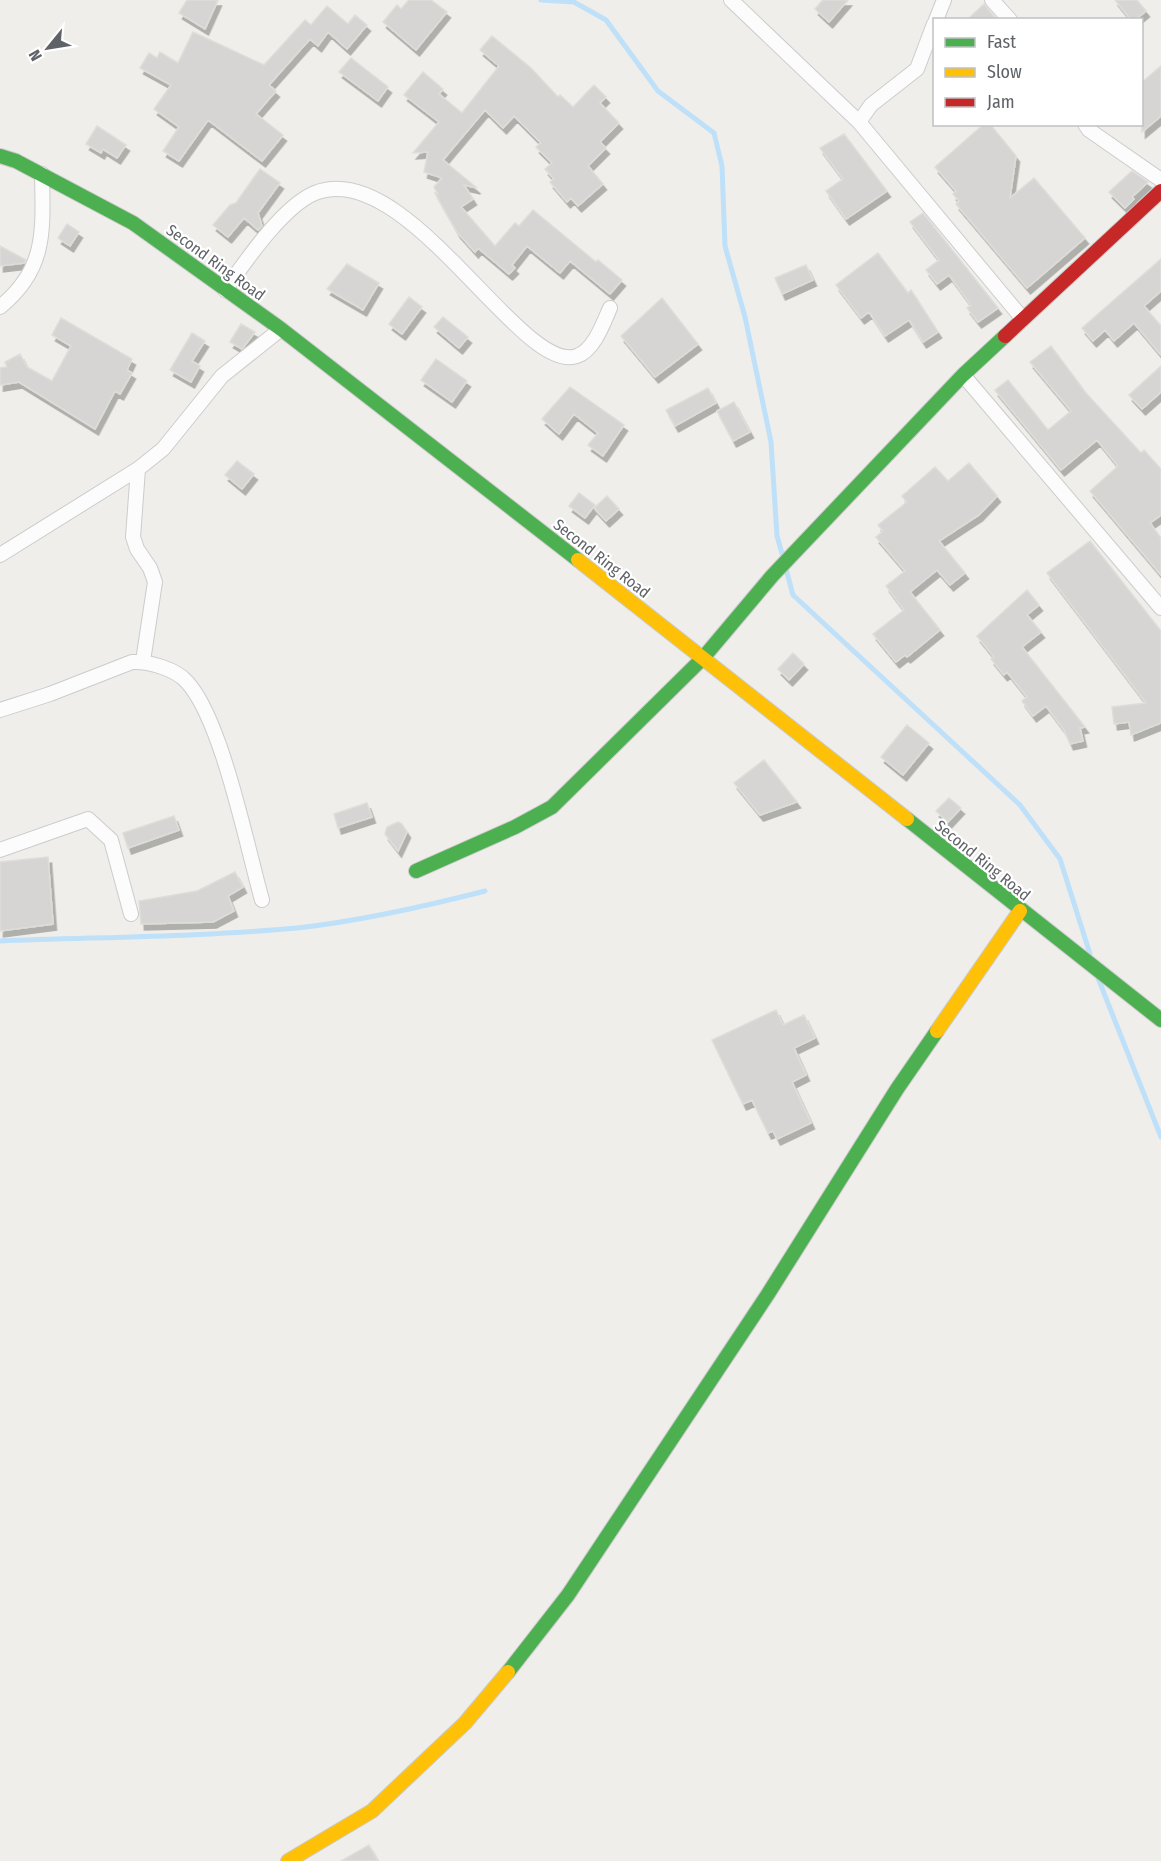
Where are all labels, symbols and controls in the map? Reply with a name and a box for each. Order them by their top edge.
north arrow [18,18,78,78]
legend [933,18,1143,126]
text: Fast [987,31,1016,53]
text: N [25,46,46,64]
text: Slow [987,61,1022,83]
text: Jam [987,91,1015,113]
street label: Second Ring Road [163,220,269,305]
street label: Second Ring Road [550,515,654,602]
street label: Second Ring Road [931,816,1034,905]

